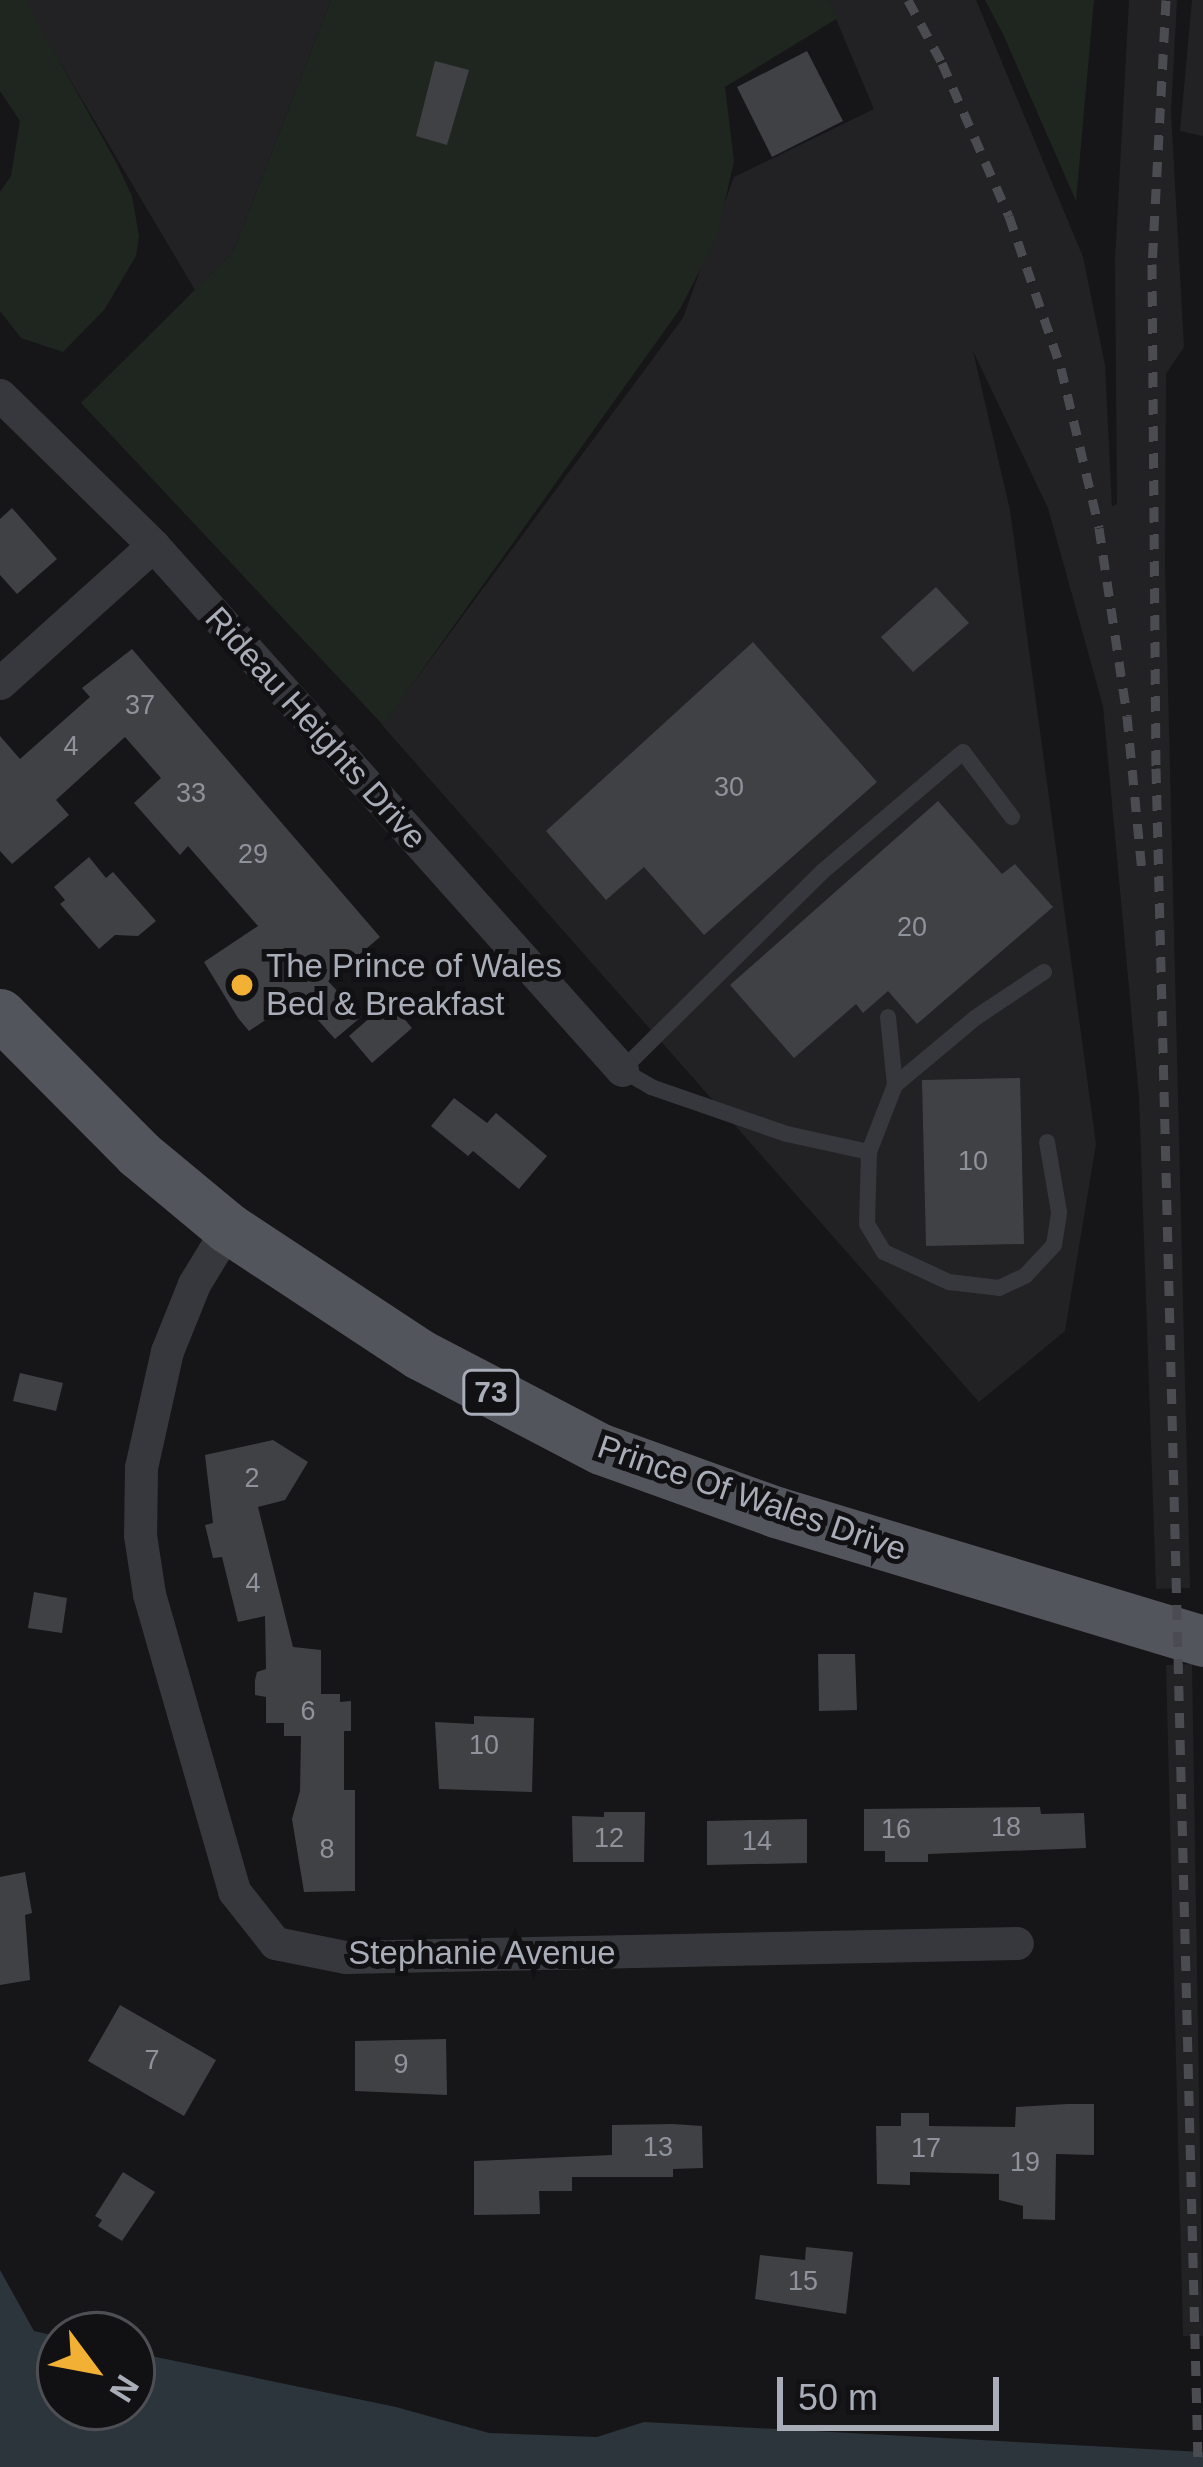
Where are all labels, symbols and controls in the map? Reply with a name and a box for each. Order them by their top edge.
street label: Rideau Heights Drive [197,599,435,857]
house number: 37 [125,690,155,722]
house number: 4 [63,731,79,763]
house number: 30 [714,772,744,804]
house number: 33 [176,778,206,810]
house number: 29 [238,839,268,871]
house number: 20 [897,912,927,944]
place label: The Prince of Wales Bed & Breakfast [266,946,562,1024]
marker: The Prince of Wales Bed & Breakfast [229,972,255,998]
house number: 10 [958,1146,988,1178]
road number: 73 [461,1368,521,1416]
street label: Prince Of Wales Drive [593,1427,911,1569]
house number: 2 [244,1463,260,1495]
house number: 4 [245,1568,261,1600]
house number: 6 [300,1696,316,1728]
house number: 10 [469,1730,499,1762]
house number: 18 [991,1812,1021,1844]
house number: 16 [881,1814,911,1846]
house number: 12 [594,1823,624,1855]
house number: 14 [742,1826,772,1858]
house number: 8 [319,1834,335,1866]
street label: Stephanie Avenue [347,1933,617,1973]
house number: 7 [144,2045,160,2077]
house number: 9 [393,2049,409,2081]
house number: 13 [643,2132,673,2164]
house number: 17 [911,2133,941,2165]
house number: 19 [1010,2147,1040,2179]
house number: 15 [788,2266,818,2298]
north arrow [36,2311,156,2431]
scale bar [783,2353,1005,2427]
text: N [102,2369,146,2409]
text: 50 m [798,2377,878,2418]

